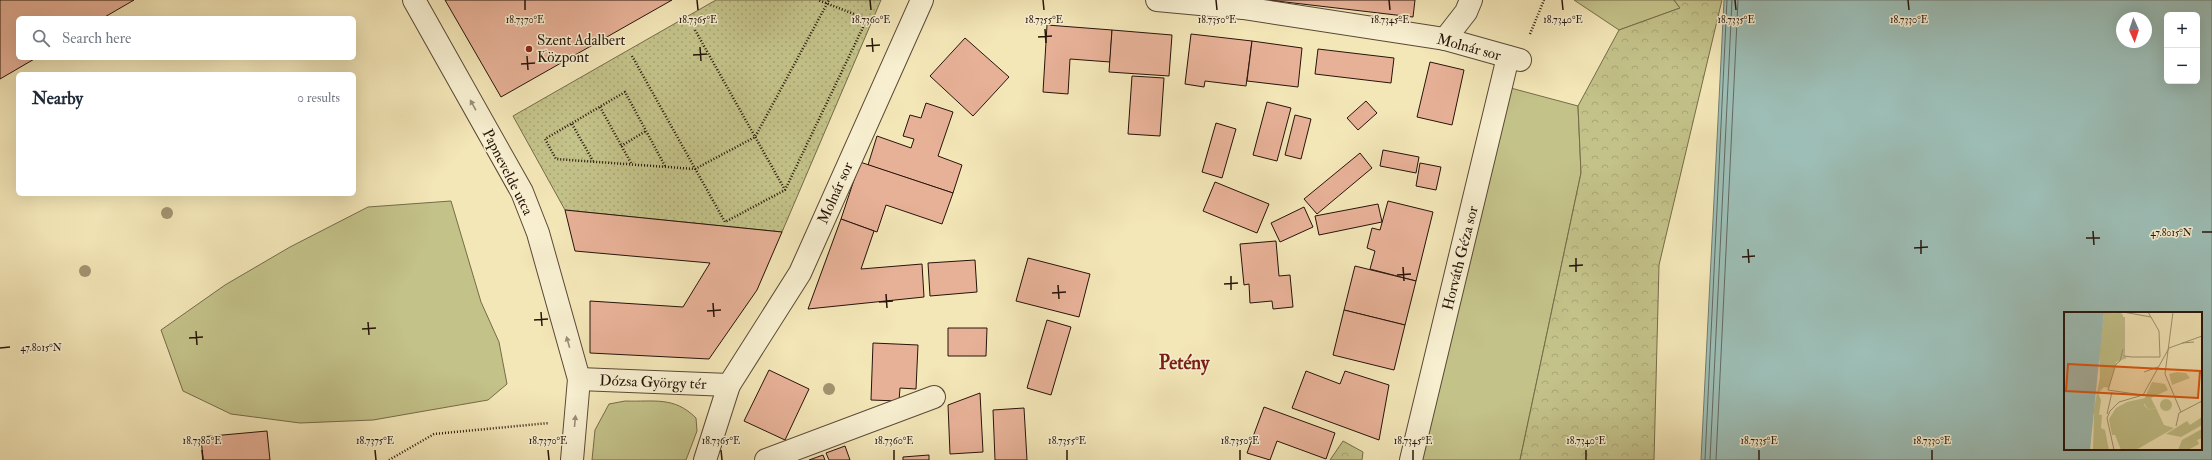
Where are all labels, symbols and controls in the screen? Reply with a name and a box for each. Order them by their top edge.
north arrow [2116,12,2152,48]
map controls [2164,12,2200,84]
button: + [2164,12,2200,48]
text: 18.7370°E [506,14,544,26]
text: 18.7365°E [679,14,717,26]
text: 18.7360°E [851,14,891,26]
text: 18.7355°E [1025,14,1063,26]
text: 18.7350°E [1198,14,1236,26]
text: 18.7345°E [1371,14,1409,26]
text: 18.7340°E [1543,14,1583,26]
text: 18.7335°E [1717,14,1755,26]
text: 18.7330°E [1890,14,1928,26]
search box [16,16,356,60]
icon: search [30,27,52,49]
text: Search here [62,29,131,48]
street label: Molnár sor [1435,30,1504,65]
place label: Szent Adalbert Központ [537,31,626,68]
marker: Szent Adalbert Központ [524,44,534,54]
button: − [2164,48,2200,84]
text: Nearby [32,88,83,109]
text: 0 results [297,90,340,106]
one-way arrow [470,99,477,111]
street label: Papnevelde utca [477,126,538,220]
street label: Molnár sor [813,159,858,227]
street label: Horváth Géza sor [1438,204,1483,312]
text: 47.8015°N [2150,227,2192,239]
inset map [2064,312,2202,450]
one-way arrow [565,335,571,347]
text: 47.8015°N [20,342,62,354]
district label: Petény [1159,351,1210,376]
street label: Dózsa György tér [599,371,707,394]
one-way arrow [572,415,578,427]
text: 18.7380°E [183,435,221,447]
text: 18.7375°E [356,435,394,447]
text: 18.7370°E [529,435,567,447]
text: 18.7365°E [702,435,740,447]
text: 18.7360°E [874,435,914,447]
text: 18.7355°E [1048,435,1086,447]
text: 18.7350°E [1221,435,1259,447]
text: 18.7345°E [1394,435,1432,447]
text: 18.7340°E [1566,435,1606,447]
text: 18.7335°E [1740,435,1778,447]
text: 18.7330°E [1913,435,1951,447]

